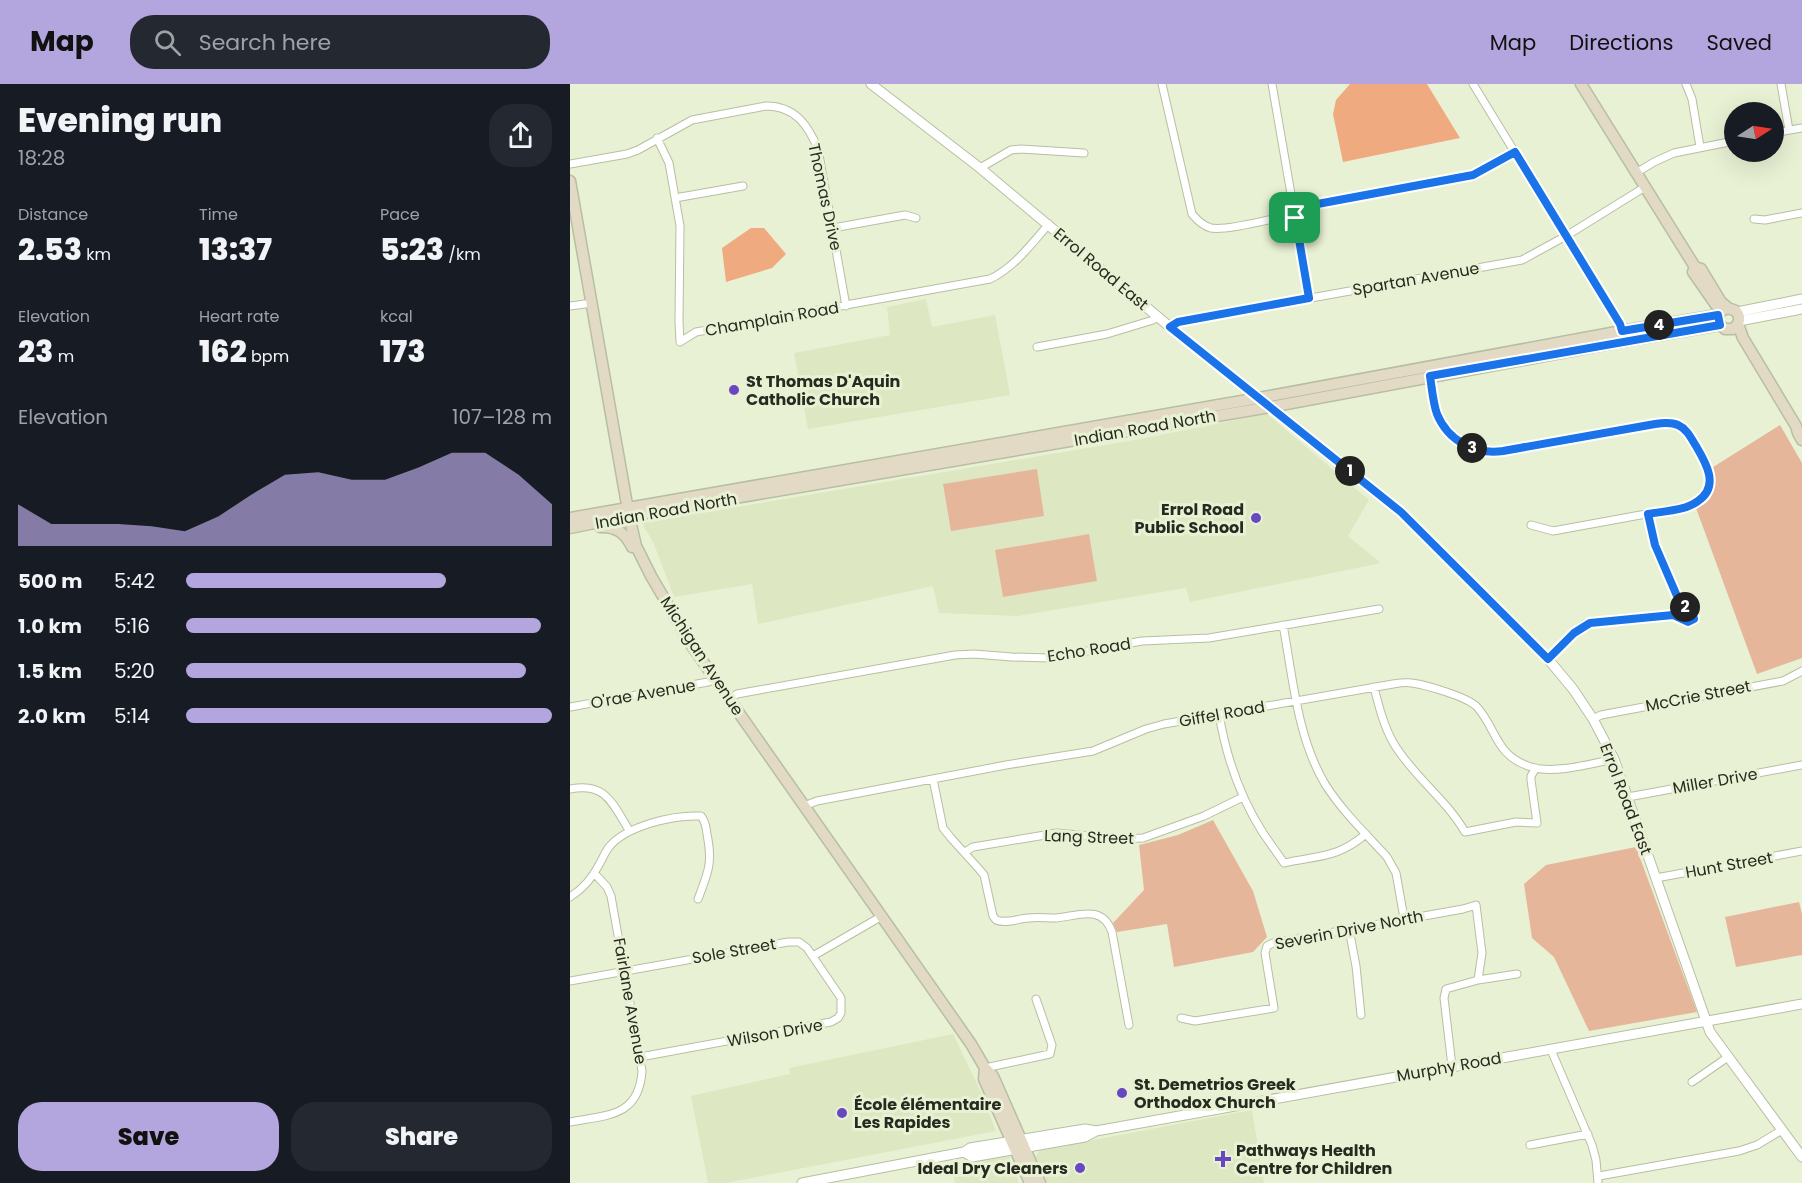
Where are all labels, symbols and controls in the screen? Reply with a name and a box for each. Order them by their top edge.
search box [130,15,550,69]
text: Map [30,22,94,61]
icon: search [151,26,184,59]
text: Search here [199,27,331,58]
text: Map [1490,28,1536,57]
text: Directions [1569,28,1673,57]
text: Saved [1706,28,1772,57]
text: Evening run [18,97,222,144]
north arrow [1724,102,1784,162]
map controls [1724,102,1784,162]
button: share [489,104,552,167]
street label: Thomas Drive [802,141,848,253]
text: 18:28 [18,144,65,172]
pin [1269,192,1320,243]
icon: arrive [1278,201,1311,234]
text: Distance [18,203,88,226]
text: Time [199,203,238,226]
text: Pace [380,203,420,226]
street label: Errol Road East [1049,222,1154,316]
text: 2.53 [18,228,82,271]
text: 13:37 [199,228,272,271]
text: 5:23 [380,228,444,271]
text: km [82,243,111,266]
text: /km [444,243,481,266]
street label: Spartan Avenue [1351,257,1481,301]
street label: Champlain Road [703,296,841,342]
text: Elevation [18,305,90,328]
text: Heart rate [199,305,279,328]
text: kcal [380,305,413,328]
pin: 4 [1644,310,1674,340]
text: 4 [1654,313,1664,336]
text: 23 [18,330,53,373]
text: 162 [199,330,247,373]
text: 173 [380,330,426,373]
text: m [53,345,74,368]
text: bpm [247,345,289,368]
place label: St Thomas D'Aquin Catholic Church [746,370,900,411]
marker: St Thomas D'Aquin Catholic Church [727,383,741,397]
text: Elevation [18,403,108,431]
text: 107–128 m [452,403,552,431]
street label: Indian Road North [1072,404,1218,452]
pin: 3 [1457,433,1487,463]
text: 3 [1467,436,1477,459]
pin: 1 [1335,456,1365,486]
text: 1 [1347,459,1353,482]
street label: Indian Road North [593,487,739,535]
place label: Errol Road Public School [1134,498,1244,539]
marker: Errol Road Public School [1249,511,1263,525]
text: 500 m [18,567,83,595]
text: 5:42 [114,567,155,595]
street label: Michigan Avenue [655,592,749,720]
pin: 2 [1670,592,1700,622]
text: 2 [1680,595,1690,618]
text: 1.0 km [18,612,82,640]
text: 5:16 [114,612,150,640]
street label: Echo Road [1046,632,1132,668]
text: 1.5 km [18,657,82,685]
text: 5:20 [114,657,155,685]
street label: O'rae Avenue [589,673,697,715]
street label: McCrie Street [1643,674,1753,717]
street label: Giffel Road [1177,695,1267,733]
text: 2.0 km [18,702,86,730]
text: 5:14 [114,702,150,730]
street label: Errol Road East [1594,740,1658,858]
street label: Miller Drive [1671,762,1759,800]
street label: Lang Street [1044,824,1135,850]
street label: Hunt Street [1683,846,1775,884]
street label: Severin Drive North [1273,904,1425,956]
street label: Sole Street [690,932,778,970]
street label: Fairlane Avenue [608,936,652,1066]
street label: Wilson Drive [725,1013,825,1053]
street label: Murphy Road [1395,1046,1503,1088]
place label: St. Demetrios Greek Orthodox Church [1134,1073,1296,1114]
marker: St. Demetrios Greek Orthodox Church [1115,1086,1129,1100]
place label: École élémentaire Les Rapides [854,1093,1001,1134]
button: Save [18,1102,279,1171]
button: Share [291,1102,552,1171]
marker: École élémentaire Les Rapides [835,1106,849,1120]
place label: Pathways Health Centre for Children [1236,1139,1392,1180]
marker: Pathways Health Centre for Children [1214,1150,1232,1168]
place label: Ideal Dry Cleaners [918,1157,1068,1180]
marker: Ideal Dry Cleaners [1073,1161,1087,1175]

